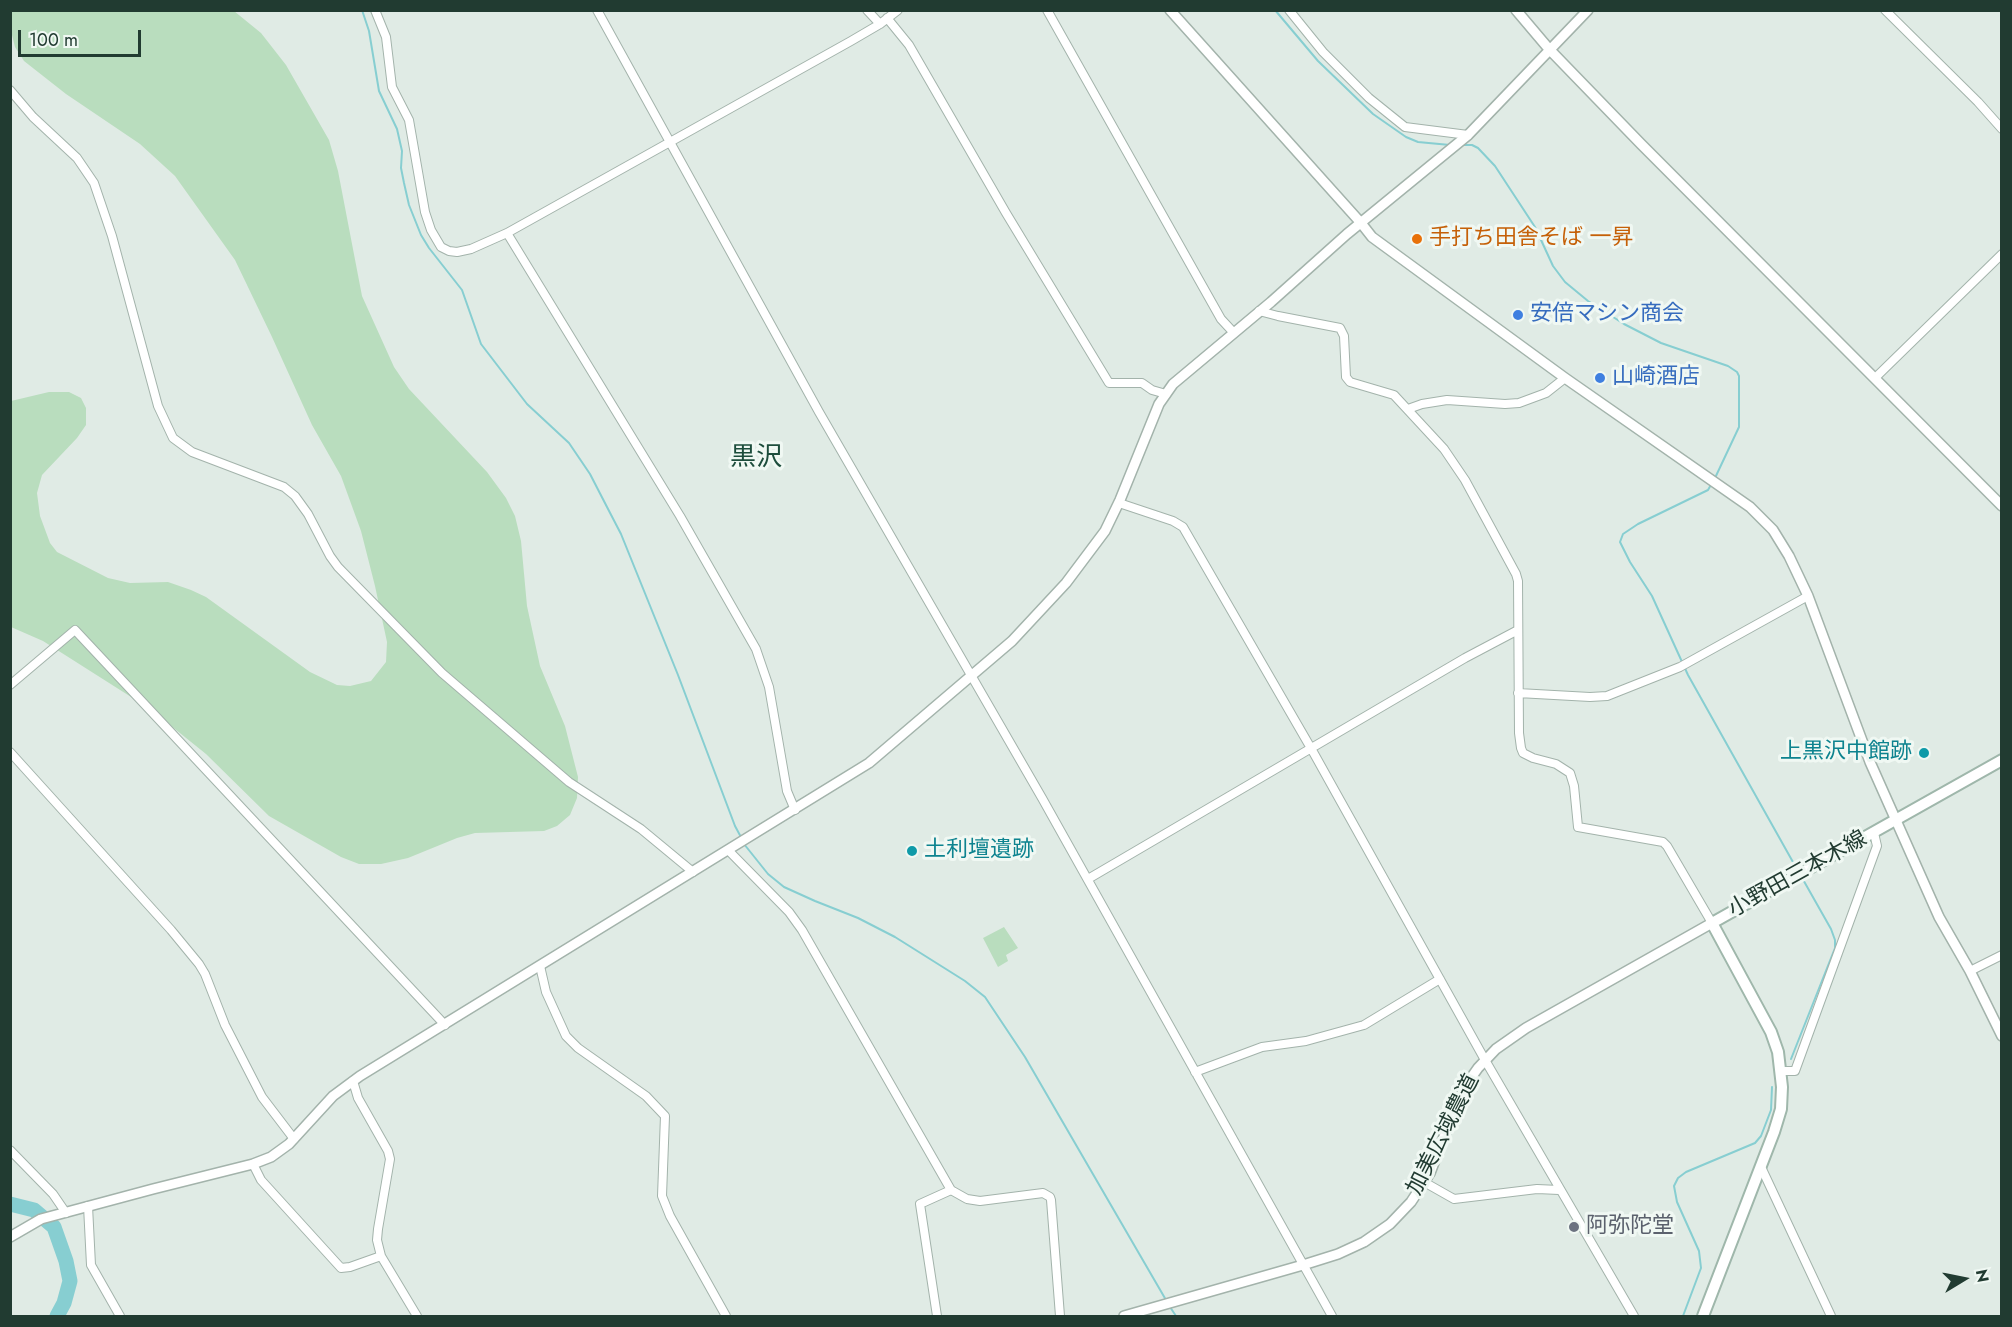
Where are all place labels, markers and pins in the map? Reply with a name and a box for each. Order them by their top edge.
place label: 手打ち田舎そば 一昇 [1429,226,1634,252]
marker: 手打ち田舎そば 一昇 [1410,232,1424,246]
place label: 安倍マシン商会 [1530,302,1684,328]
marker: 安倍マシン商会 [1511,308,1525,322]
place label: 山崎酒店 [1612,365,1700,391]
marker: 山崎酒店 [1593,371,1607,385]
place label: 上黒沢中館跡 [1780,740,1912,766]
marker: 上黒沢中館跡 [1917,746,1931,760]
place label: 土利壇遺跡 [924,838,1034,864]
marker: 土利壇遺跡 [905,844,919,858]
place label: 阿弥陀堂 [1586,1214,1674,1240]
marker: 阿弥陀堂 [1567,1220,1581,1234]

